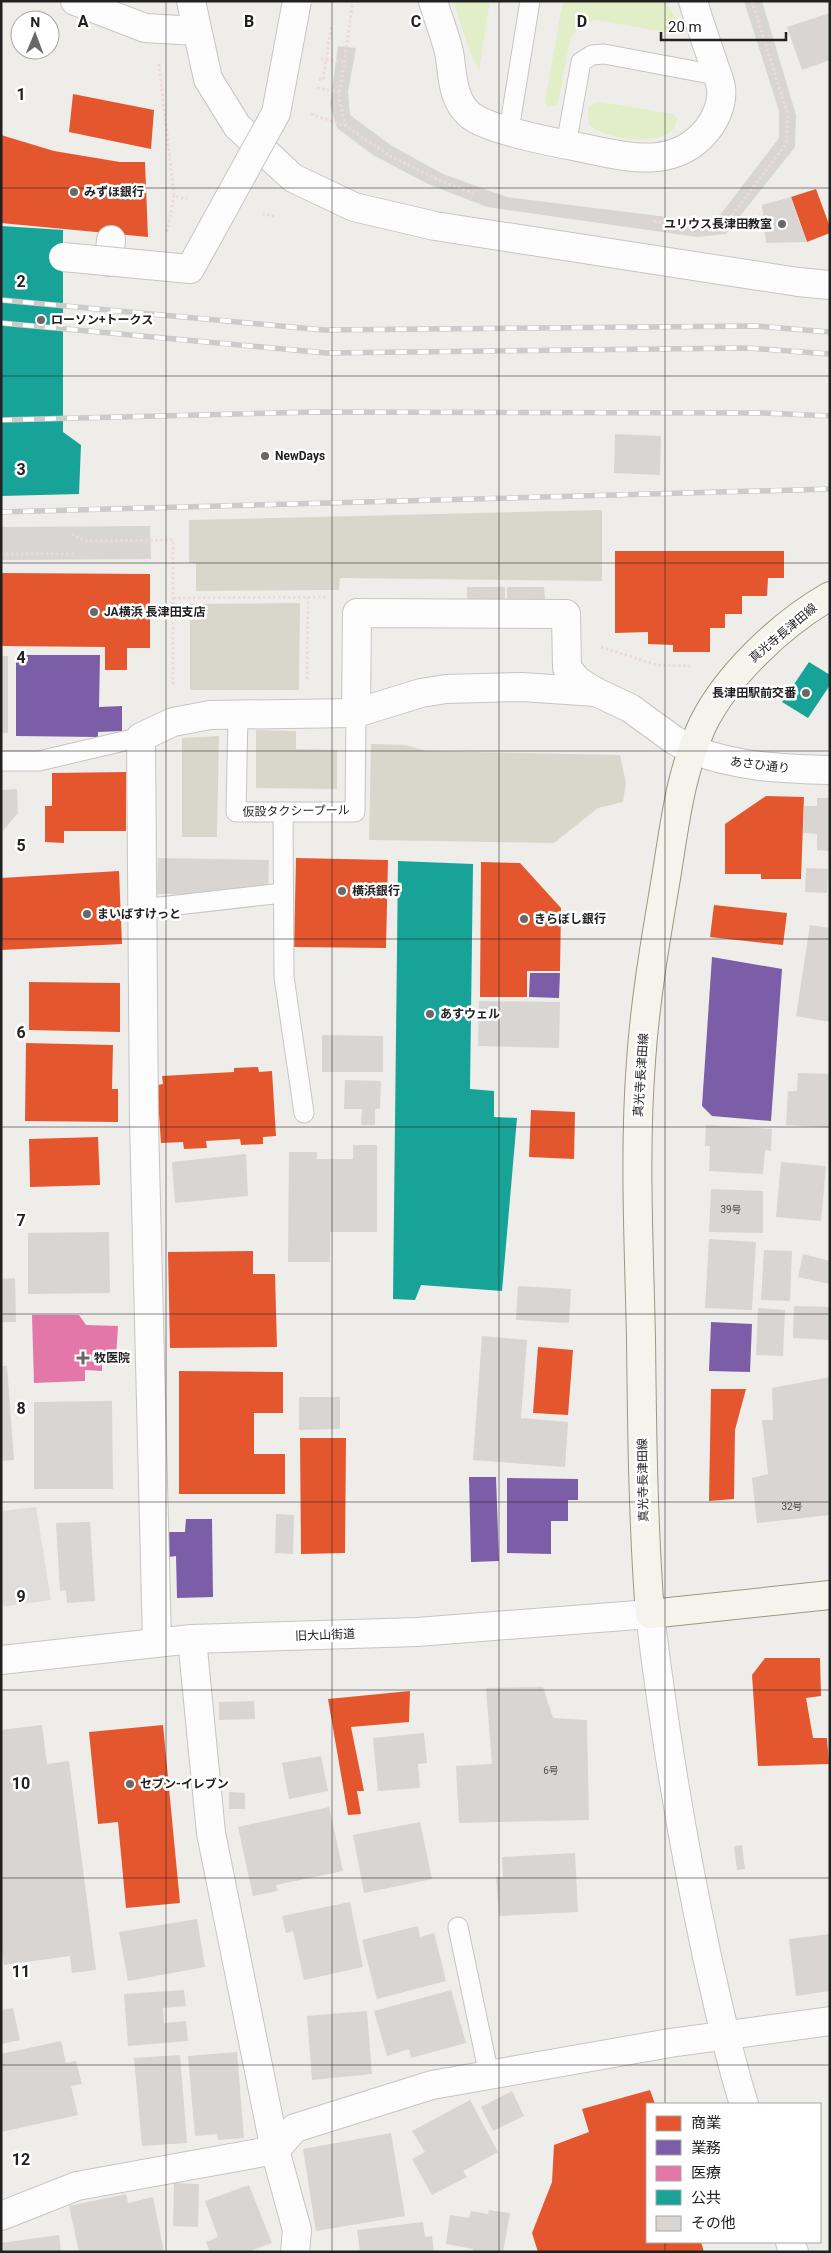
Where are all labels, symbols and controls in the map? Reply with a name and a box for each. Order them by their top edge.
north arrow [10,10,60,60]
scale bar [661,10,786,42]
text: A [78,12,89,31]
text: B [244,12,254,31]
text: C [411,12,421,31]
text: D [577,12,587,31]
text: N [30,14,40,30]
text: 20 m [668,18,702,36]
text: 1 [16,85,26,104]
place label: みずほ銀行 [84,185,144,199]
marker: みずほ銀行 [68,186,80,198]
place label: ユリウス長津田教室 [664,217,772,231]
marker: ユリウス長津田教室 [776,218,788,230]
text: 2 [16,272,26,291]
place label: ローソン+トークス [51,313,153,327]
marker: ローソン+トークス [35,314,47,326]
place label: NewDays [275,449,325,463]
marker: NewDays [259,450,271,462]
text: 3 [16,460,26,479]
street label: 真光寺長津田線 [746,601,820,665]
place label: JA横浜 長津田支店 [104,605,206,619]
marker: JA横浜 長津田支店 [88,606,100,618]
text: 4 [16,648,26,667]
place label: 長津田駅前交番 [712,686,797,700]
marker: 長津田駅前交番 [800,687,812,699]
street label: あさひ通り [729,754,791,776]
street label: 仮設タクシープール [242,803,350,819]
text: 5 [16,836,26,855]
place label: 横浜銀行 [352,884,400,898]
marker: 横浜銀行 [336,885,348,897]
place label: まいばすけっと [97,907,181,921]
marker: まいばすけっと [81,908,93,920]
place label: きらぼし銀行 [534,912,606,926]
marker: きらぼし銀行 [518,913,530,925]
place label: あすウェル [440,1007,500,1021]
marker: あすウェル [424,1008,436,1020]
text: 6 [16,1023,26,1042]
street label: 真光寺長津田線 [631,1033,651,1117]
house number: 39号 [720,1204,742,1215]
text: 7 [16,1211,26,1230]
marker: 牧医院 [76,1351,90,1365]
place label: 牧医院 [94,1351,130,1365]
text: 8 [16,1399,26,1418]
street label: 真光寺長津田線 [635,1438,651,1522]
house number: 32号 [781,1501,803,1512]
text: 9 [16,1587,26,1606]
street label: 旧大山街道 [295,1627,355,1643]
house number: 6号 [543,1765,559,1776]
text: 10 [12,1774,30,1793]
place label: セブン-イレブン [140,1777,229,1791]
marker: セブン-イレブン [124,1778,136,1790]
text: 11 [12,1962,30,1981]
legend [646,2103,821,2243]
text: 商業 [691,2114,721,2132]
text: 業務 [691,2139,721,2157]
text: 12 [12,2150,30,2169]
text: 医療 [691,2164,721,2182]
text: 公共 [691,2189,721,2207]
text: その他 [691,2214,736,2232]

